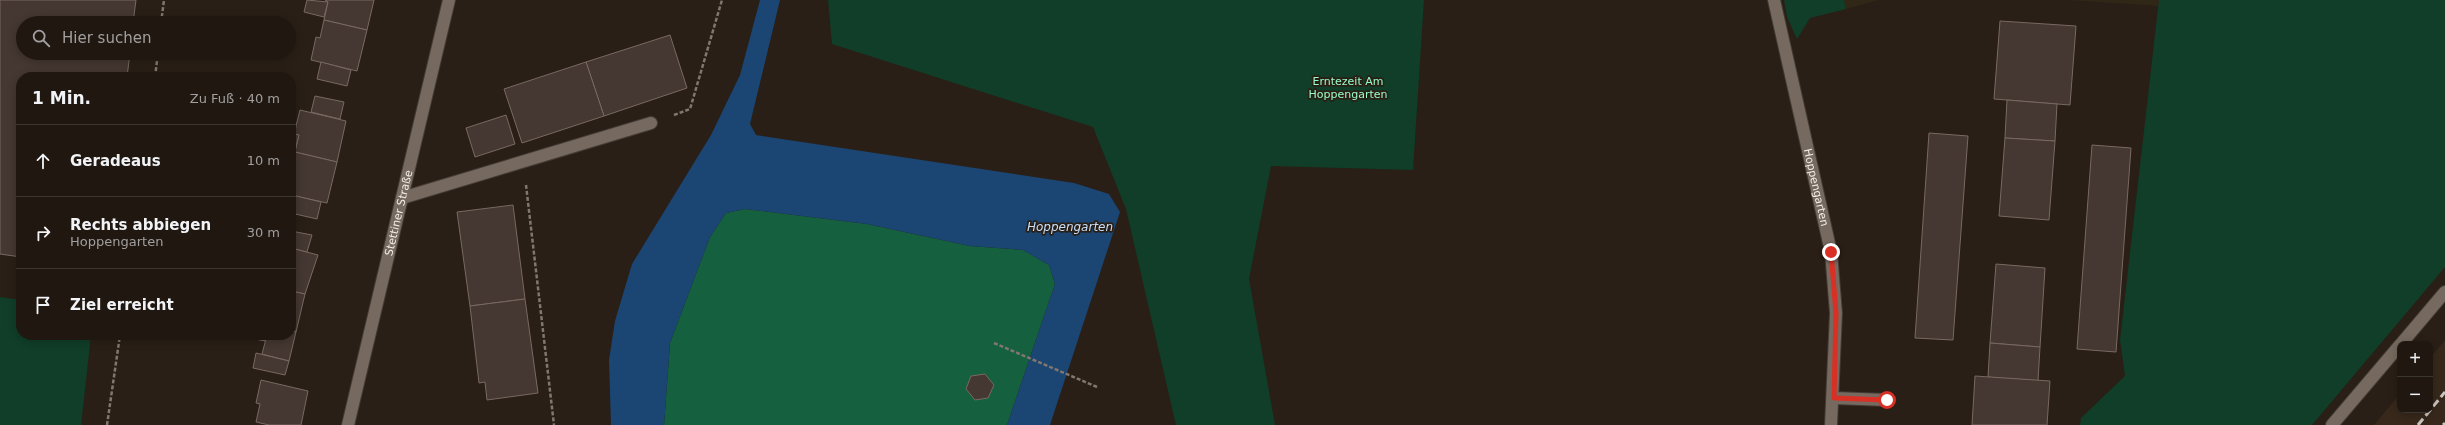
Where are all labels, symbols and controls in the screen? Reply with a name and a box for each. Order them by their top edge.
search box [16,16,296,60]
icon: search [30,27,52,49]
text: Hier suchen [62,29,151,47]
park label: Erntezeit Am Hoppengarten [1308,75,1388,101]
text: 1 Min. [32,88,91,108]
text: Zu Fuß · 40 m [190,91,280,106]
street label: Hoppengarten [1801,147,1831,227]
icon: ahead [32,150,54,172]
text: Geradeaus [70,152,161,170]
text: 10 m [247,153,280,168]
street label: Stettiner Straße [382,168,415,257]
text: Rechts abbiegen [70,216,211,234]
water label: Hoppengarten [1027,220,1113,234]
icon: right [32,222,54,244]
text: 30 m [247,225,280,240]
text: Hoppengarten [70,234,163,249]
route end [1822,243,1840,261]
icon: arrive [32,294,54,316]
text: Ziel erreicht [70,296,174,314]
map controls [2397,341,2433,413]
button: + [2397,341,2433,377]
button: − [2397,377,2433,413]
route start [1878,391,1896,409]

